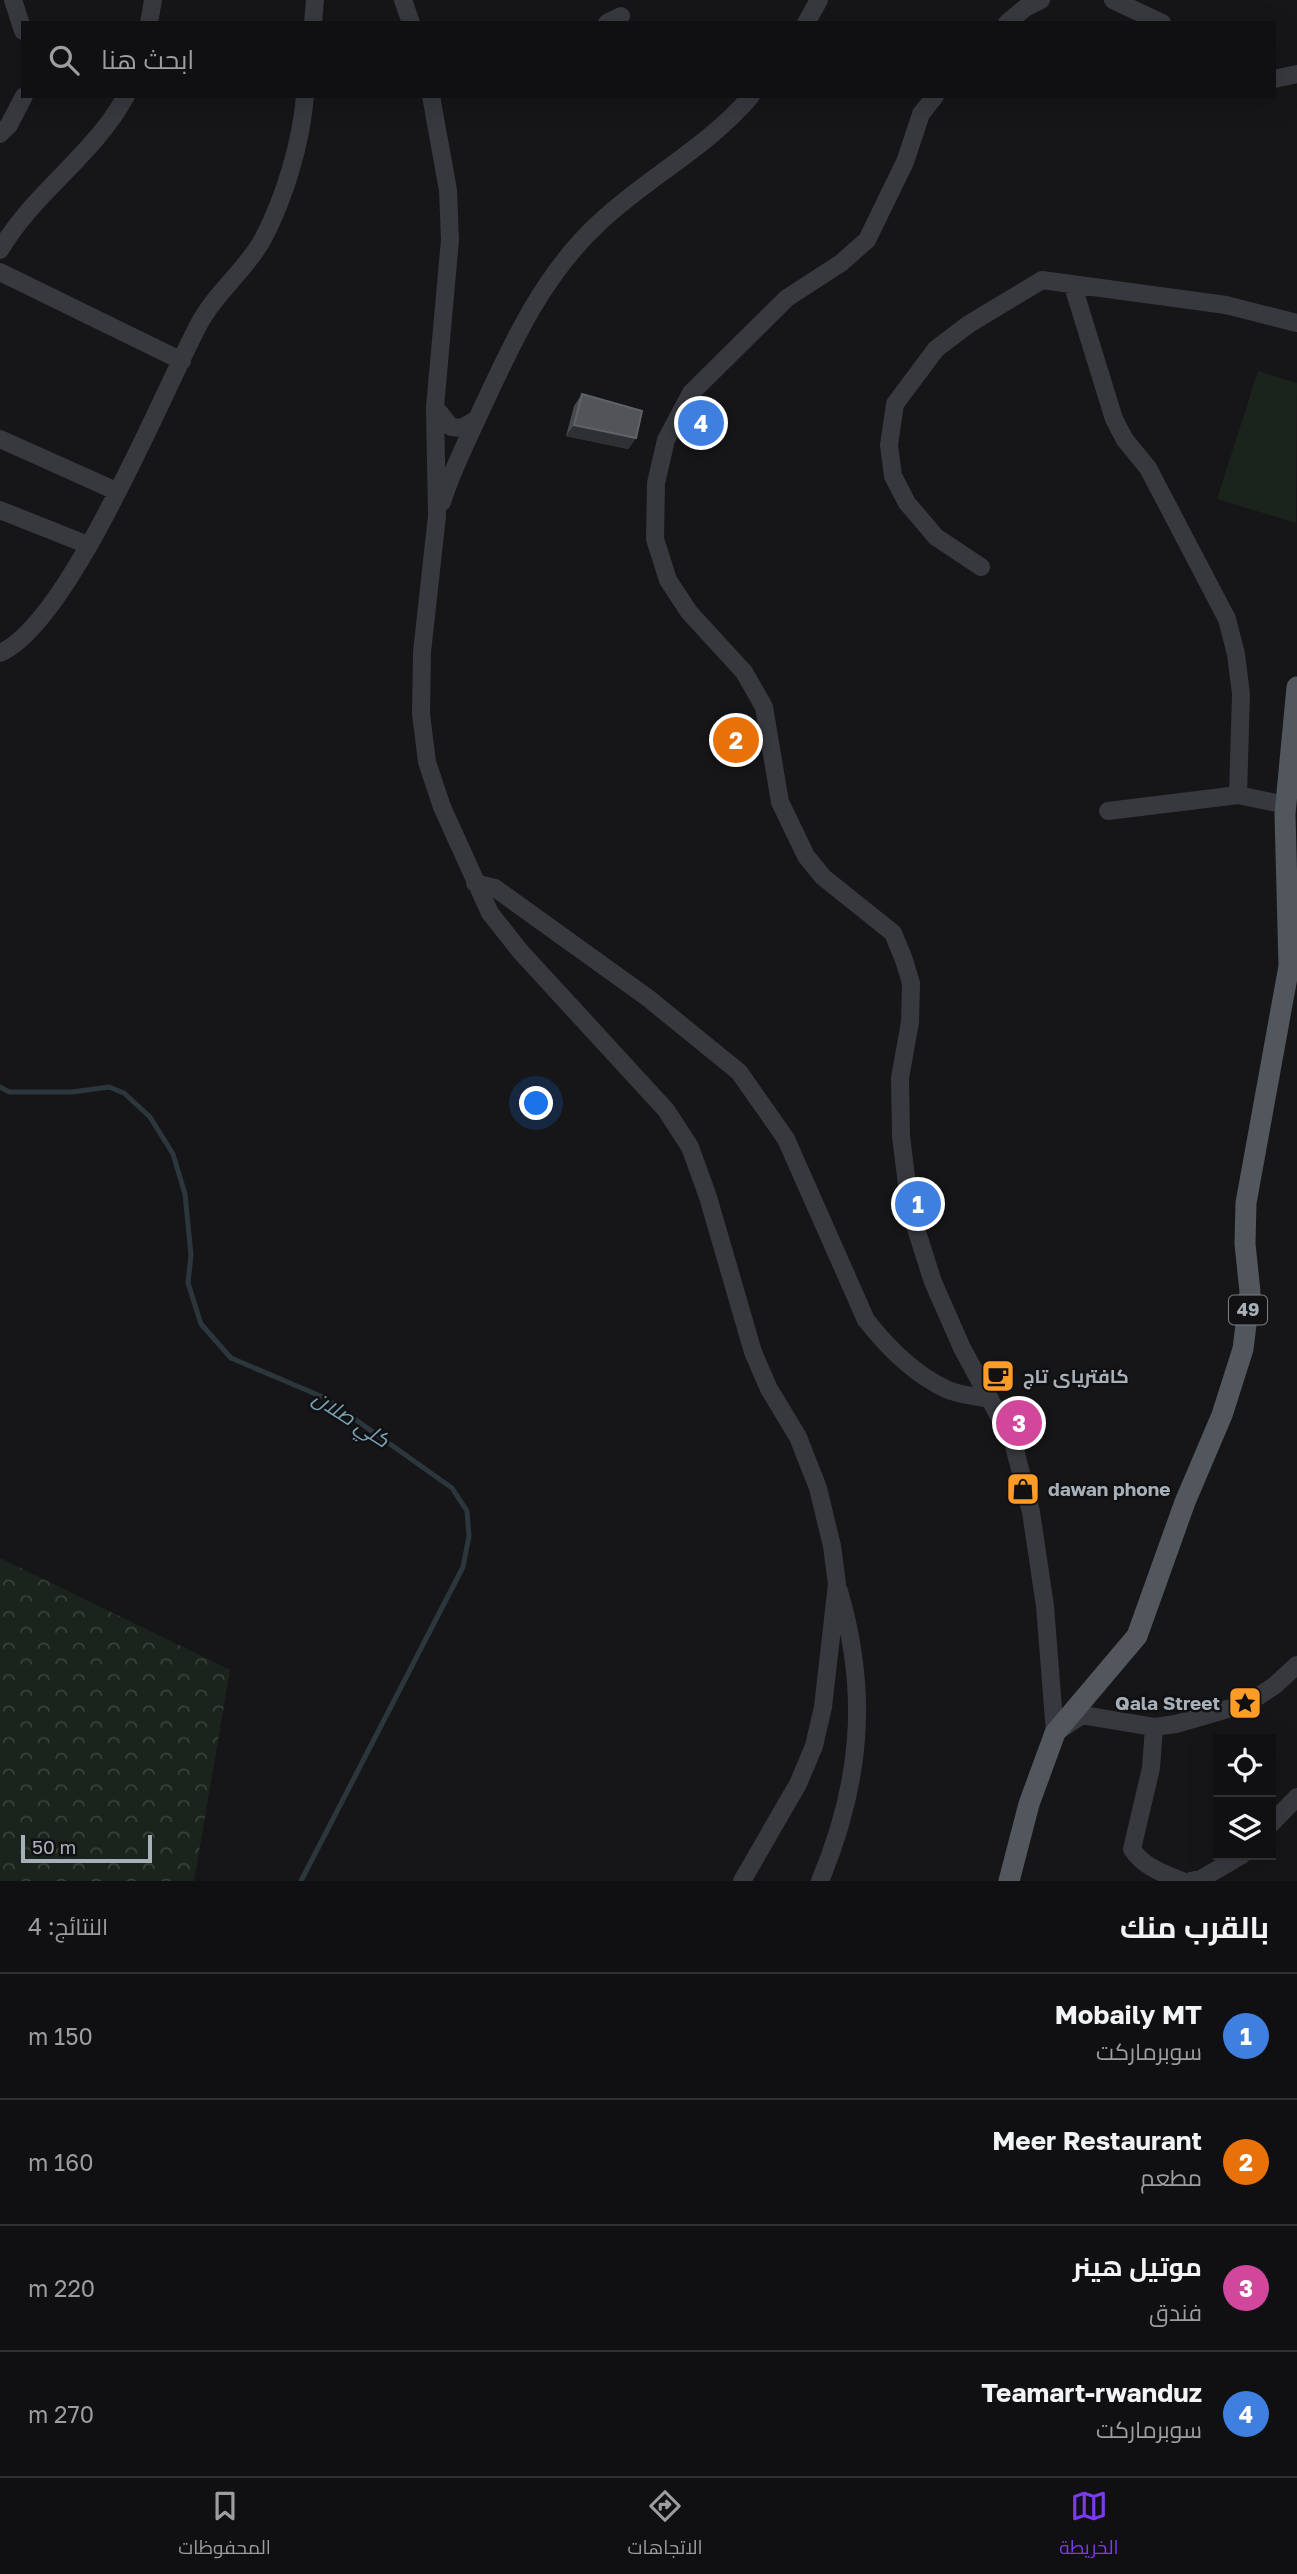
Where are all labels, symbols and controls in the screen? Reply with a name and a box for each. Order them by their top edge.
search box [21,21,1276,98]
icon: search [45,41,83,79]
text: ابحث هنا [101,44,194,75]
pin: 4 [678,397,724,449]
pin: 2 [713,714,759,766]
your location [519,1086,553,1120]
pin: 1 [895,1178,941,1230]
road number: 49 [1229,1296,1267,1324]
cafe icon: کافتریای تاج [979,1357,1017,1395]
place label: کافتریای تاج [1023,1364,1129,1390]
water label: كلي صلان [306,1384,395,1457]
pin: 3 [996,1397,1042,1449]
shop icon: dawan phone [1004,1470,1042,1508]
place label: dawan phone [1048,1477,1170,1500]
place icon: Qala Street [1226,1684,1264,1722]
place label: Qala Street [1115,1691,1220,1714]
map controls [1213,1734,1276,1860]
button: locate [1213,1734,1276,1797]
button: layers [1213,1797,1276,1860]
scale bar [21,1832,152,1864]
text: 50 m [32,1835,76,1858]
text: بالقرب منك [1120,1909,1269,1945]
text: النتائج: 4 [28,1912,108,1940]
text: Mobaily MT [1055,1999,1202,2030]
text: 150 m [28,2022,93,2050]
text: 1 [1240,2022,1252,2050]
text: سوبرماركت [1096,2037,1202,2065]
text: Meer Restaurant [992,2125,1202,2156]
text: 160 m [28,2148,93,2176]
text: 2 [1239,2148,1253,2176]
text: مطعم [1140,2163,1202,2191]
text: موتيل هينر [1073,2251,1202,2282]
text: 220 m [28,2274,95,2302]
text: 3 [1239,2274,1253,2302]
text: فندق [1149,2298,1202,2326]
text: Teamart-rwanduz [981,2377,1202,2408]
text: 270 m [28,2400,94,2428]
text: 4 [1239,2400,1253,2428]
text: سوبرماركت [1096,2415,1202,2443]
tab: المحفوظات [178,2487,271,2565]
tab: الاتجاهات [627,2487,703,2565]
tab: الخريطة [1059,2487,1119,2565]

